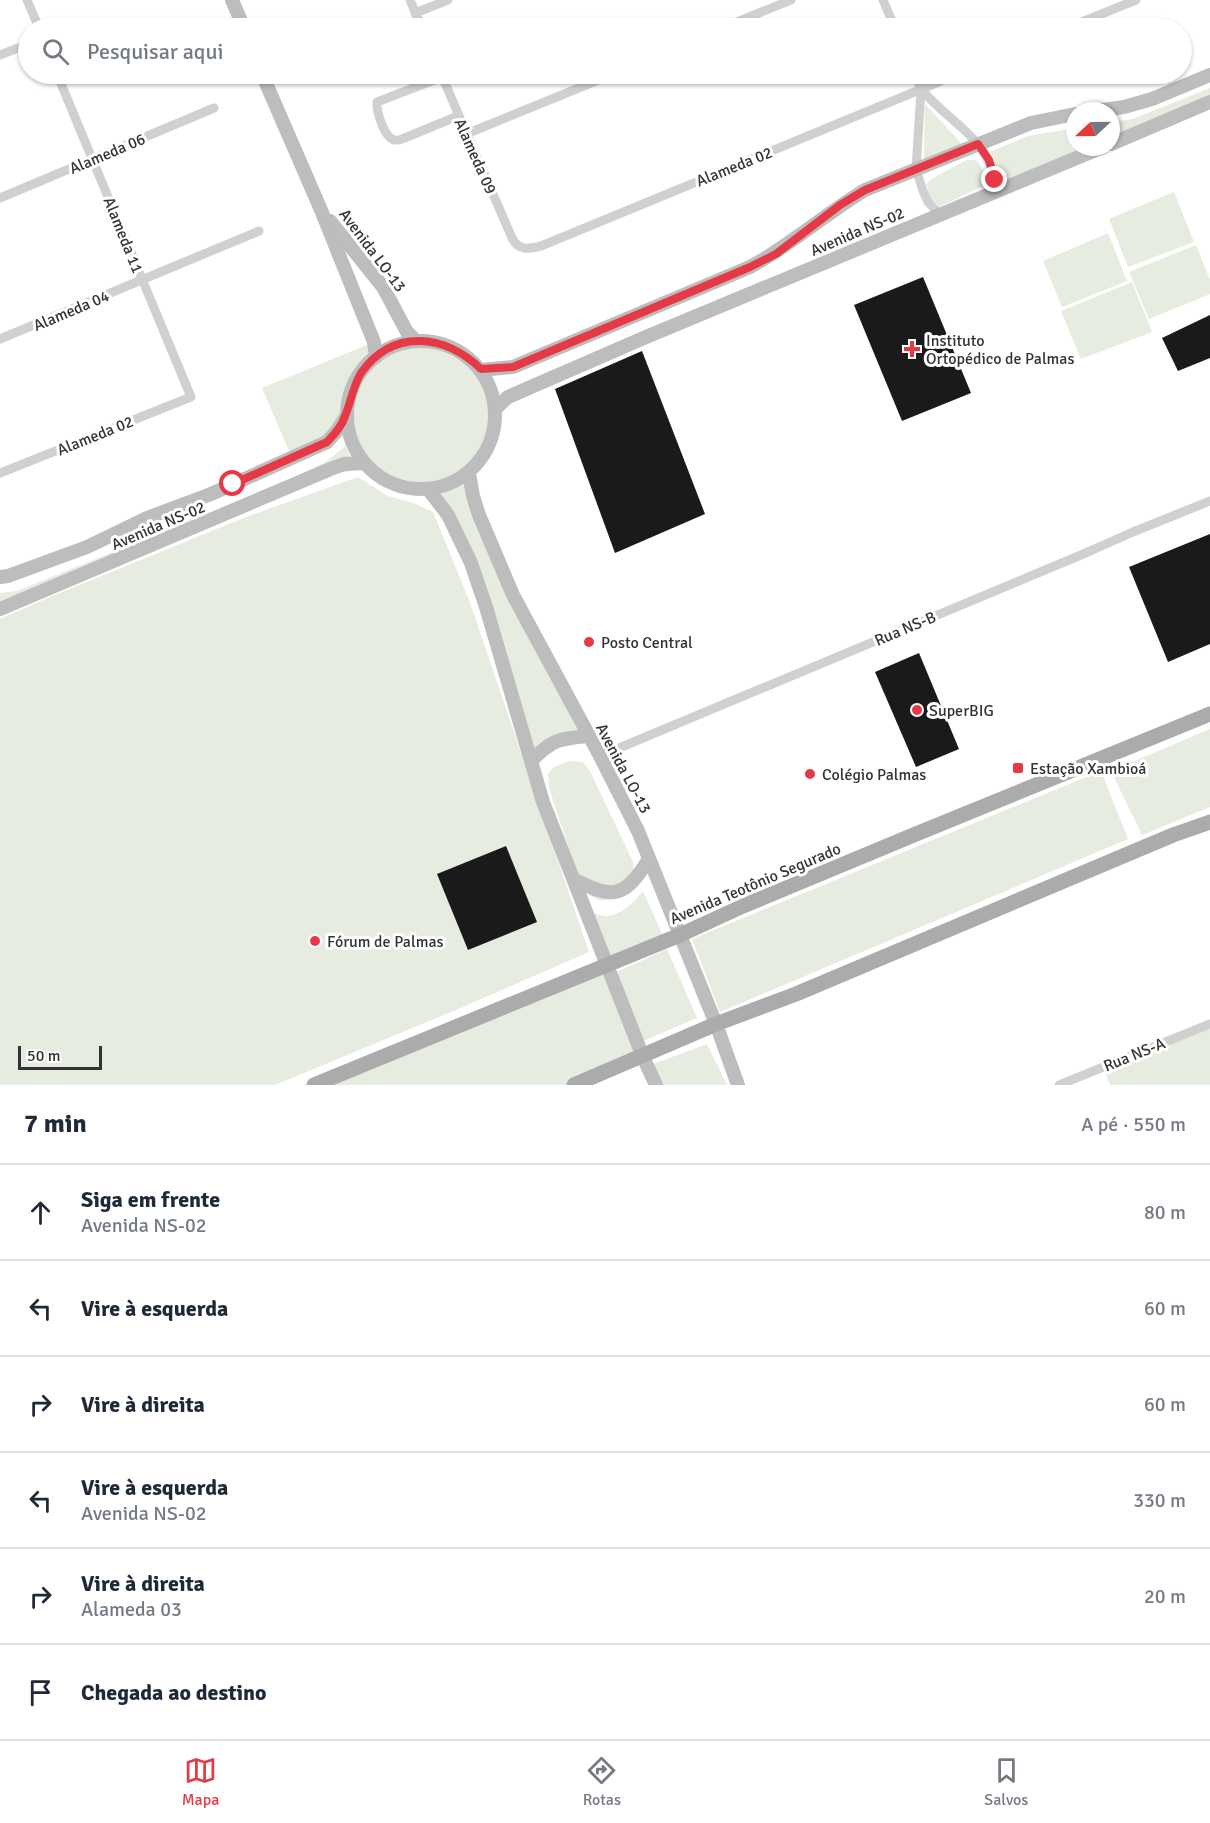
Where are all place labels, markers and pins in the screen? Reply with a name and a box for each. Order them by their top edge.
place label: Instituto Ortopédico de Palmas [926,331,1074,369]
marker: Instituto Ortopédico de Palmas [903,340,921,358]
place label: Posto Central [601,633,693,653]
marker: Posto Central [582,635,596,649]
place label: SuperBIG [929,701,994,721]
marker: SuperBIG [910,703,924,717]
place label: Estação Xambioá [1030,759,1146,779]
marker: Estação Xambioá [1011,761,1025,775]
place label: Colégio Palmas [822,765,926,785]
marker: Colégio Palmas [803,767,817,781]
place label: Fórum de Palmas [327,932,444,952]
marker: Fórum de Palmas [308,934,322,948]

